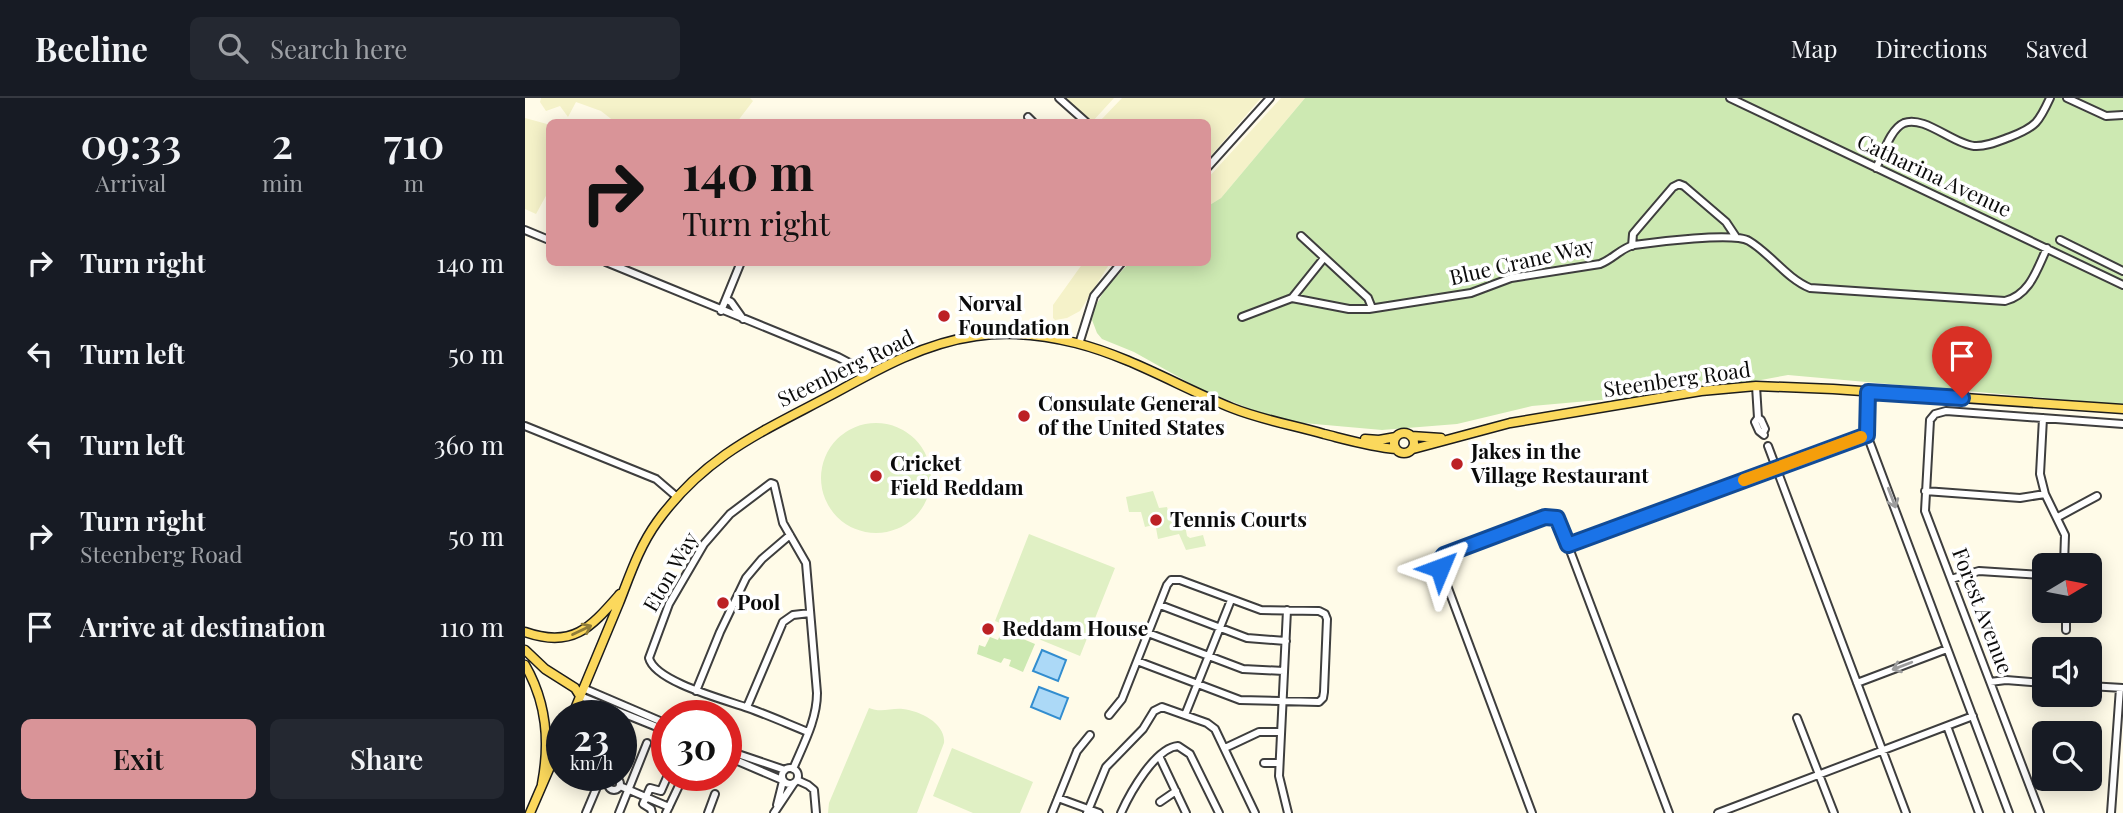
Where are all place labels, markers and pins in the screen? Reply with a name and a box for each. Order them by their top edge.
place label: Norval Foundation [958,288,1070,340]
marker: Norval Foundation [936,308,952,324]
pin [1932,326,1992,398]
place label: Consulate General of the United States [1038,388,1225,440]
marker: Consulate General of the United States [1016,408,1032,424]
place label: Jakes in the Village Restaurant [1470,436,1649,488]
place label: Cricket Field Reddam [890,448,1024,500]
marker: Jakes in the Village Restaurant [1449,456,1465,472]
marker: Cricket Field Reddam [868,468,884,484]
place label: Tennis Courts [1170,504,1307,532]
marker: Tennis Courts [1148,512,1164,528]
place label: Pool [737,587,781,615]
marker: Pool [715,595,731,611]
place label: Reddam House [1002,613,1148,641]
marker: Reddam House [980,621,996,637]

